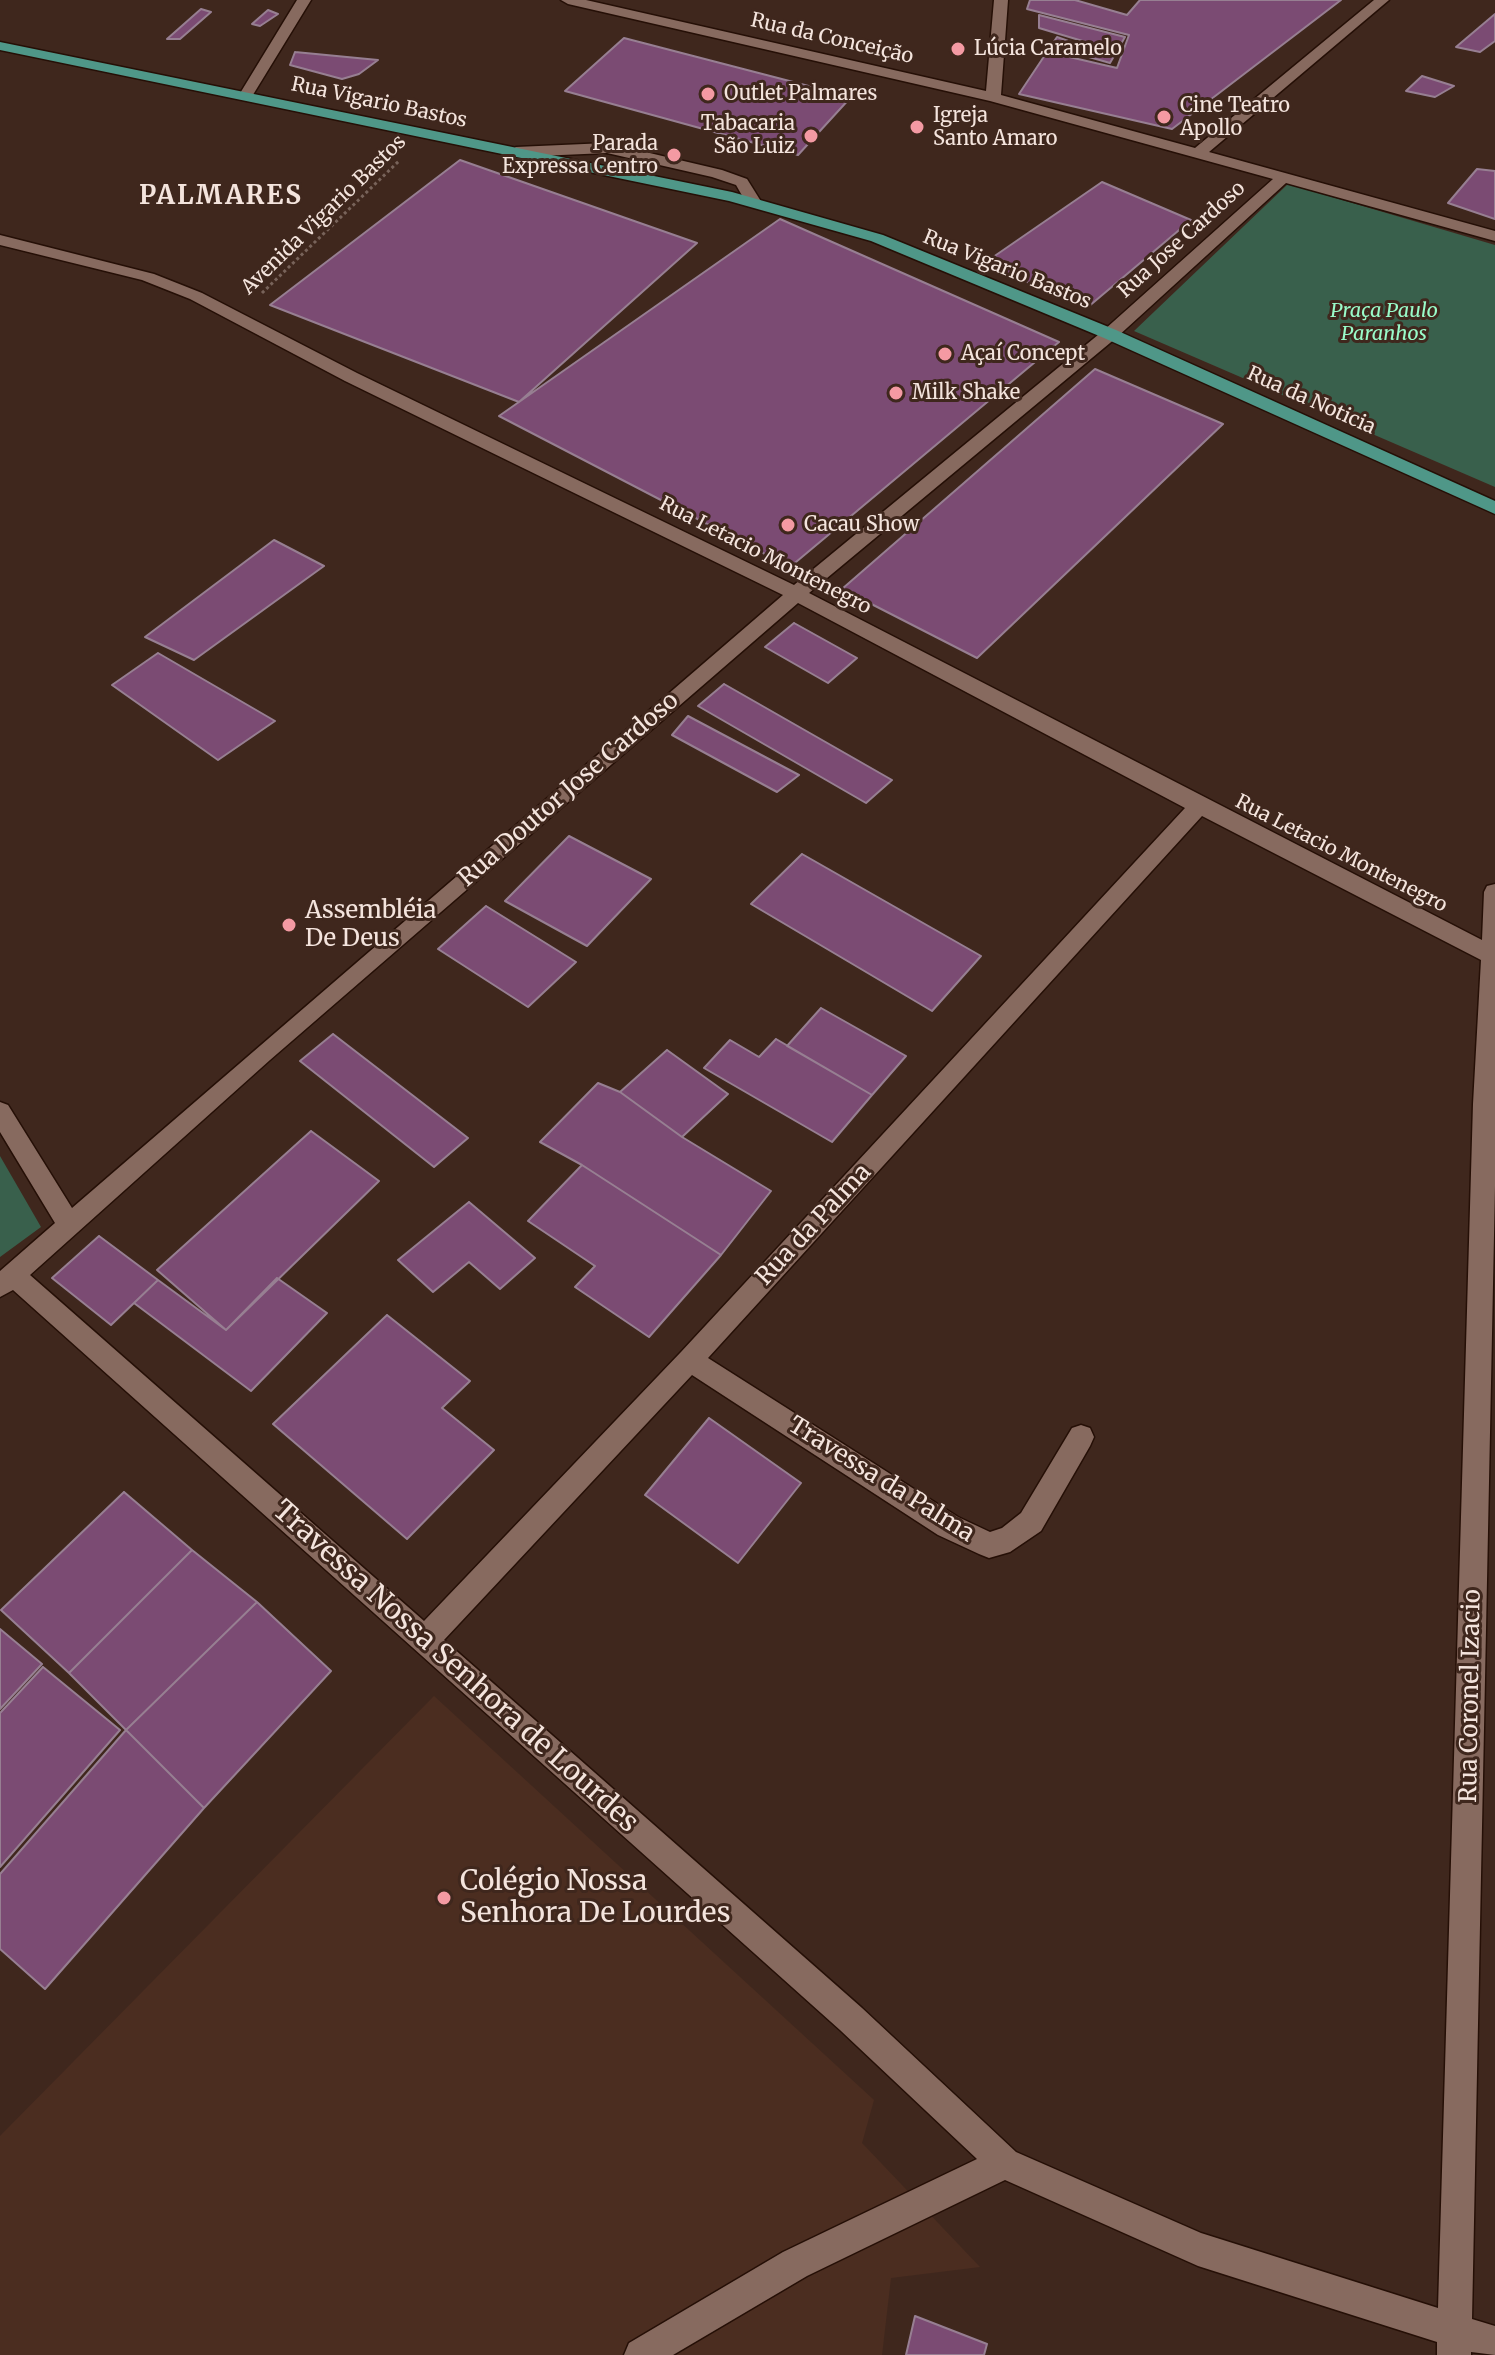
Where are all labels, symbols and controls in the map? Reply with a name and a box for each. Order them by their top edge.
street label: Rua da Conceição [748,9,916,69]
place label: Lúcia Caramelo [974,37,1122,61]
marker: Lúcia Caramelo [949,40,967,58]
street label: Rua Vigario Bastos [289,73,469,133]
place label: Outlet Palmares [724,82,877,106]
marker: Outlet Palmares [699,85,717,103]
place label: Cine Teatro Apollo [1180,94,1290,141]
place label: Igreja Santo Amaro [933,104,1057,151]
marker: Cine Teatro Apollo [1155,108,1173,126]
place label: Tabacaria São Luiz [701,112,795,159]
marker: Igreja Santo Amaro [908,118,926,136]
marker: Tabacaria São Luiz [802,127,820,145]
street label: Avenida Vigario Bastos [237,130,411,300]
place label: Parada Expressa Centro [502,132,658,179]
marker: Parada Expressa Centro [665,146,683,164]
street label: Rua Jose Cardoso [1113,177,1251,303]
district label: PALMARES [139,181,303,213]
street label: Rua Vigario Bastos [919,225,1095,315]
park label: Praça Paulo Paranhos [1330,299,1438,346]
place label: Açaí Concept [961,342,1085,366]
marker: Açaí Concept [936,345,954,363]
street label: Rua da Noticia [1243,362,1379,440]
place label: Milk Shake [912,381,1020,405]
marker: Milk Shake [887,384,905,402]
street label: Rua Letacio Montenegro [655,492,875,620]
place label: Cacau Show [804,513,919,537]
marker: Cacau Show [779,516,797,534]
street label: Rua Doutor Jose Cardoso [453,687,685,893]
street label: Rua Letacio Montenegro [1231,790,1451,918]
place label: Assembléia De Deus [305,897,436,953]
marker: Assembléia De Deus [280,916,298,934]
street label: Rua da Palma [750,1158,878,1292]
street label: Travessa da Palma [783,1411,979,1549]
street label: Travessa Nossa Senhora de Lourdes [266,1494,644,1840]
street label: Rua Coronel Izacio [1455,1589,1487,1803]
place label: Colégio Nossa Senhora De Lourdes [460,1865,730,1931]
marker: Colégio Nossa Senhora De Lourdes [435,1889,453,1907]

